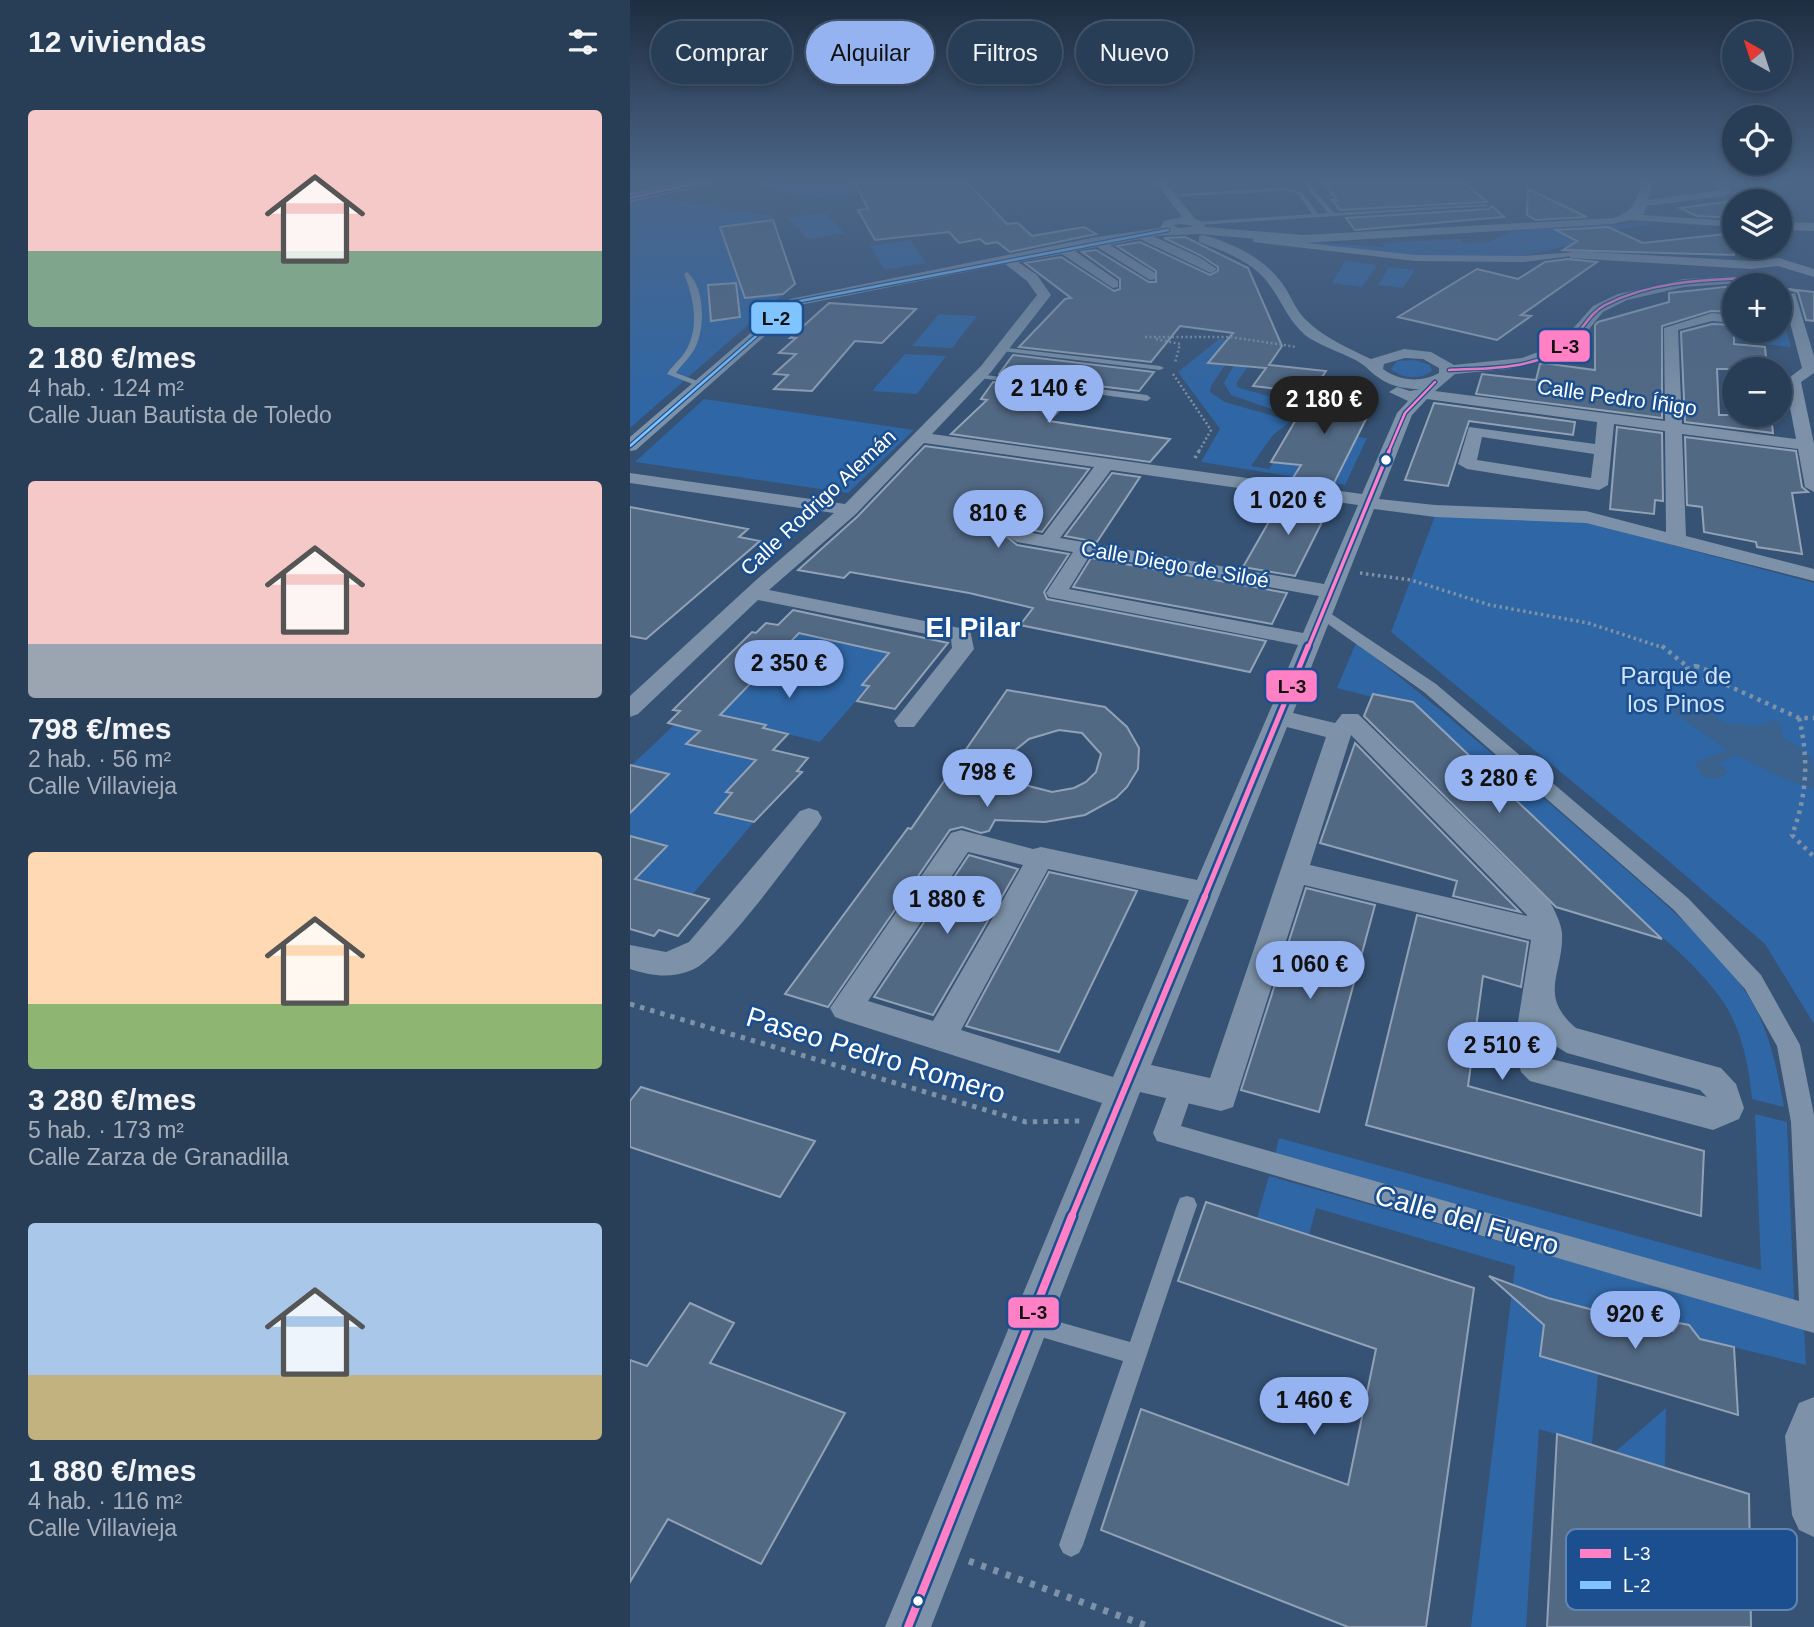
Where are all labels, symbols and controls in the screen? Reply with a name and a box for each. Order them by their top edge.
chip: Comprar [651,21,792,84]
chip: Alquilar [806,21,934,84]
chip: Filtros [948,21,1062,84]
chip: Nuevo [1076,21,1193,84]
north arrow [1722,21,1792,91]
map controls [1722,21,1792,427]
icon: filters [564,23,602,61]
text: 12 viviendas [28,25,206,58]
button: locate [1722,105,1792,175]
icon: home [252,156,378,282]
button: layers [1722,189,1792,259]
button: + [1722,273,1792,343]
line badge: L-2 [750,301,803,335]
text: L-2 [762,308,790,329]
line badge: L-3 [1538,329,1591,363]
text: L-3 [1551,336,1579,357]
text: 2 180 €/mes [28,341,196,374]
button: − [1722,357,1792,427]
pin: 2 140 € [984,366,1114,425]
street label: Calle Pedro Íñigo [1536,374,1698,420]
text: 4 hab. · 124 m² [28,375,184,401]
text: 2 140 € [1011,375,1087,401]
pin: 2 180 € [1259,376,1389,436]
text: 2 180 € [1286,386,1362,412]
text: Calle Juan Bautista de Toledo [28,402,332,428]
street label: Calle Rodrigo Alemán [736,424,900,580]
unlabelled marker [1379,453,1393,467]
pin: 1 020 € [1223,477,1353,537]
text: 1 020 € [1250,487,1326,513]
pin: 810 € [949,490,1047,550]
text: 810 € [969,500,1027,526]
icon: home [252,527,378,653]
street label: Calle Diego de Siloé [1079,536,1271,592]
district label: El Pilar [926,612,1021,643]
pin: 2 350 € [724,640,854,700]
text: 2 350 € [751,650,827,676]
park label: Parque de los Pinos [1621,662,1731,717]
line badge: L-3 [1265,669,1318,703]
text: L-3 [1278,676,1306,697]
text: 798 €/mes [28,712,171,745]
text: 2 hab. · 56 m² [28,746,171,772]
pin: 798 € [938,750,1036,809]
pin: 3 280 € [1434,756,1564,815]
text: 798 € [958,759,1016,785]
text: 3 280 € [1461,765,1537,791]
text: Calle Villavieja [28,773,177,799]
pin: 1 880 € [882,876,1012,936]
text: 1 880 € [909,886,985,912]
icon: home [252,898,378,1024]
pin: 1 060 € [1245,942,1375,1001]
text: 1 060 € [1272,951,1348,977]
street label: Paseo Pedro Romero [743,1001,1009,1109]
pin: 2 510 € [1437,1023,1567,1082]
text: 2 510 € [1464,1032,1540,1058]
text: 3 280 €/mes [28,1083,196,1116]
text: 5 hab. · 173 m² [28,1117,184,1143]
text: Calle Zarza de Granadilla [28,1144,289,1170]
street label: Calle del Fuero [1371,1179,1563,1261]
icon: home [252,1269,378,1395]
pin: 920 € [1586,1292,1684,1351]
line badge: L-3 [1007,1296,1060,1329]
text: 920 € [1606,1301,1664,1327]
text: L-3 [1019,1302,1047,1323]
pin: 1 460 € [1249,1378,1379,1437]
text: 1 460 € [1276,1387,1352,1413]
text: 1 880 €/mes [28,1454,196,1487]
text: 4 hab. · 116 m² [28,1488,182,1514]
text: Calle Villavieja [28,1515,177,1541]
legend [1566,1529,1797,1610]
text: L-3 [1623,1543,1650,1564]
text: L-2 [1623,1575,1650,1596]
unlabelled marker [911,1594,925,1608]

